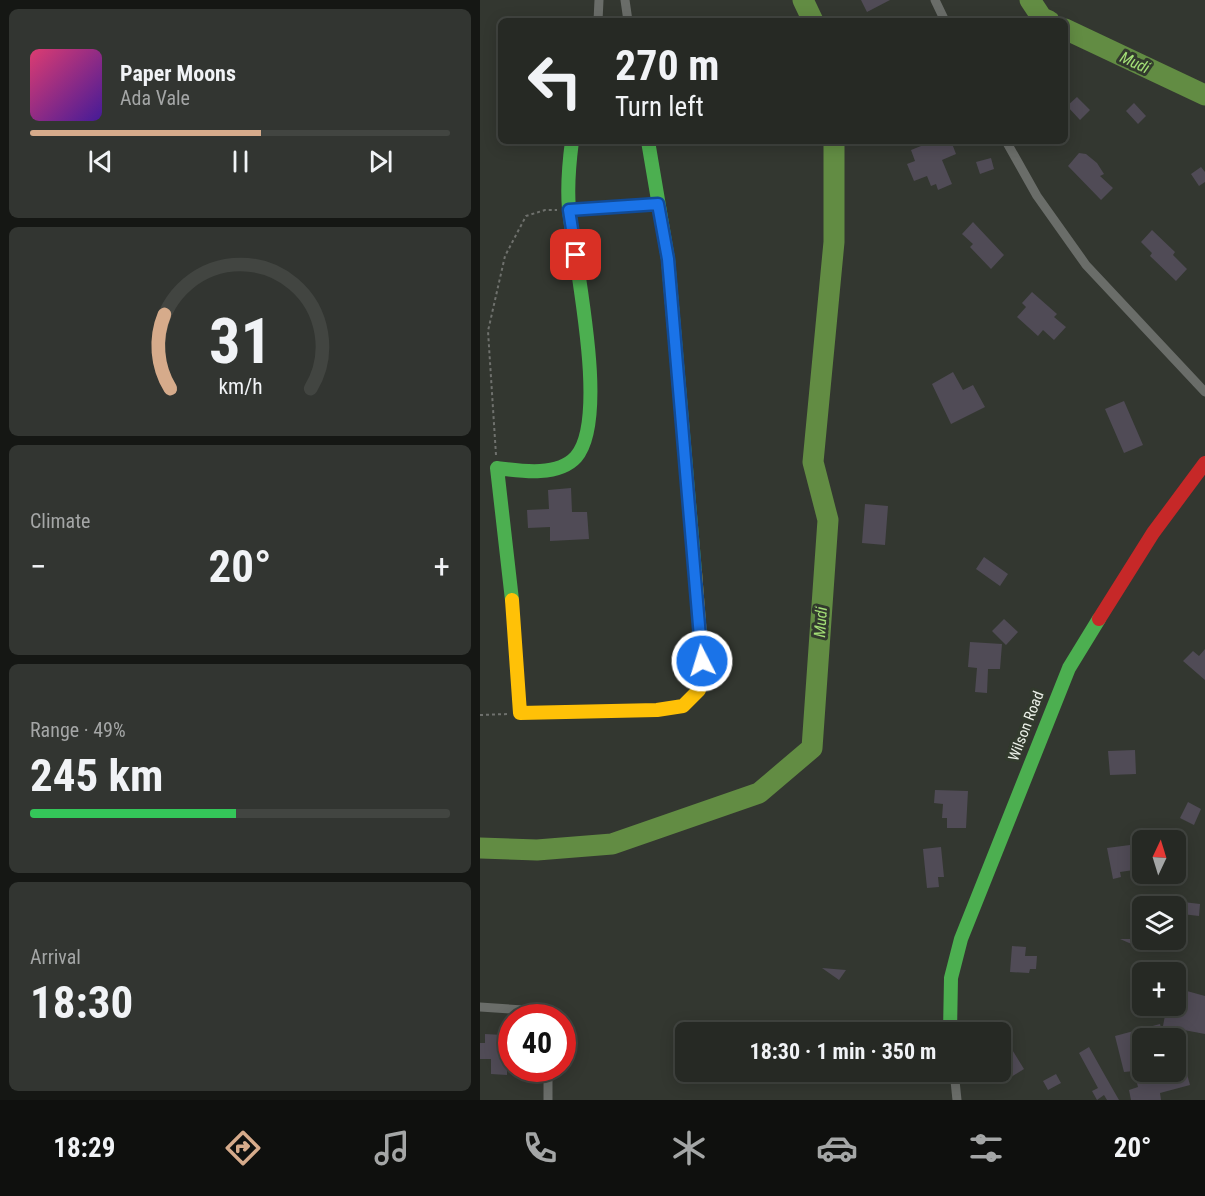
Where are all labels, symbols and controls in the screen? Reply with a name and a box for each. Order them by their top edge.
text: 270 m [615,41,720,90]
icon: left [516,42,594,120]
water label: Mudi [1117,47,1153,78]
text: Paper Moons [120,61,236,86]
text: Ada Vale [120,86,190,110]
text: Turn left [615,91,704,123]
icon: previous [84,145,117,178]
icon: pause [224,145,257,178]
icon: next [364,145,397,178]
pin [550,229,601,280]
icon: arrive [559,238,592,271]
text: 31 [208,305,272,378]
text: km/h [218,374,262,399]
text: Climate [30,509,90,533]
text: 20° [209,540,272,593]
text: − [30,547,47,586]
text: + [434,547,450,586]
water label: Mudi [810,606,831,638]
position arrow [670,629,734,693]
street label: Wilson Road [1004,688,1048,764]
text: Range · 49% [30,718,126,742]
text: 245 km [30,749,163,802]
north arrow [1132,830,1186,884]
map controls [1132,830,1186,1082]
button: layers [1132,896,1186,950]
text: Arrival [30,945,81,969]
button: + [1132,962,1186,1016]
text: 18:30 [30,976,133,1029]
speed limit sign: 40 [498,1004,576,1082]
button: − [1132,1028,1186,1082]
text: 18:30 · 1 min · 350 m [750,1039,936,1064]
icon: directions [222,1127,264,1169]
icon: music [371,1127,413,1169]
icon: phone [519,1127,561,1169]
icon: climate [668,1127,710,1169]
icon: car [816,1127,858,1169]
icon: filters [965,1127,1007,1169]
text: 18:29 [53,1132,115,1164]
text: 20° [1114,1132,1152,1164]

